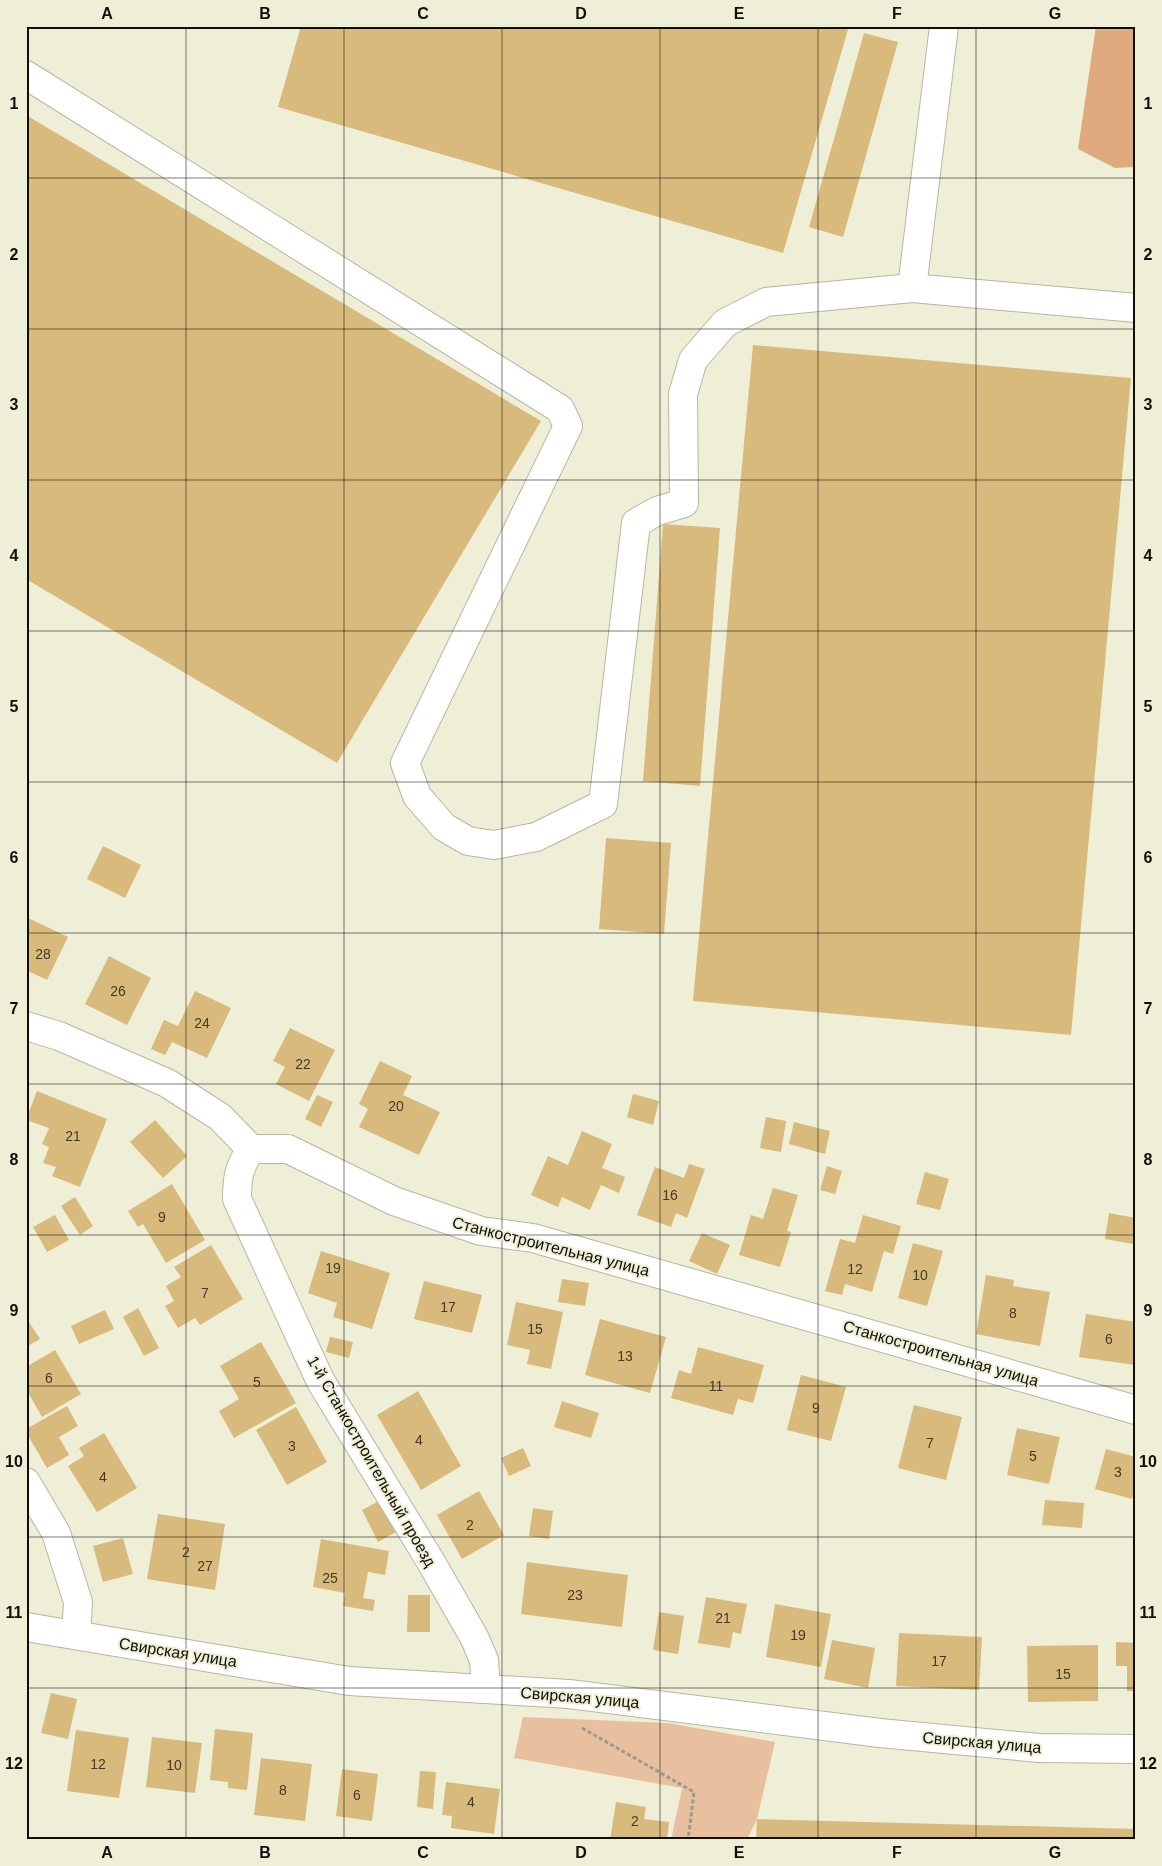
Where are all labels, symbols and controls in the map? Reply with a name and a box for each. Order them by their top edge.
text: A [101,5,113,22]
text: B [259,5,271,22]
text: C [417,5,429,22]
text: D [575,5,587,22]
text: E [734,5,745,22]
text: F [892,5,902,22]
text: G [1049,5,1061,22]
text: 1 [10,95,19,112]
text: 1 [1144,95,1153,112]
text: 2 [10,246,19,263]
text: 2 [1144,246,1153,263]
text: 3 [10,396,19,413]
text: 3 [1144,396,1153,413]
text: 4 [10,547,19,564]
text: 4 [1144,547,1153,564]
text: 5 [10,698,19,715]
text: 5 [1144,698,1153,715]
text: 6 [10,849,19,866]
text: 6 [1144,849,1153,866]
house number: 28 [35,946,51,962]
house number: 26 [110,983,126,999]
text: 7 [10,1000,19,1017]
text: 7 [1144,1000,1153,1017]
house number: 24 [194,1015,210,1031]
house number: 22 [295,1056,311,1072]
house number: 20 [388,1098,404,1114]
house number: 21 [65,1128,81,1144]
text: 8 [10,1151,19,1168]
text: 8 [1144,1151,1153,1168]
house number: 16 [662,1187,678,1203]
house number: 9 [158,1209,166,1225]
street label: Станкостроительная улица [451,1214,651,1279]
house number: 19 [325,1260,341,1276]
house number: 12 [847,1261,863,1277]
house number: 10 [912,1267,928,1283]
house number: 7 [201,1285,209,1301]
house number: 17 [440,1299,456,1315]
text: 9 [10,1302,19,1319]
text: 9 [1144,1302,1153,1319]
house number: 8 [1009,1305,1017,1321]
street label: Станкостроительная улица [841,1317,1041,1390]
house number: 15 [527,1321,543,1337]
house number: 6 [1105,1331,1113,1347]
house number: 13 [617,1348,633,1364]
street label: 1-й Станкостроительный проезд [304,1353,439,1570]
house number: 6 [45,1370,53,1386]
house number: 5 [253,1374,261,1390]
house number: 11 [709,1378,723,1394]
house number: 9 [812,1400,820,1416]
house number: 4 [415,1432,423,1448]
house number: 7 [926,1435,934,1451]
house number: 3 [288,1438,296,1454]
house number: 5 [1029,1448,1037,1464]
text: 10 [5,1453,23,1470]
text: 10 [1139,1453,1157,1470]
house number: 3 [1114,1464,1122,1480]
house number: 4 [99,1469,107,1485]
house number: 2 [466,1517,474,1533]
house number: 2 [182,1544,190,1560]
house number: 27 [197,1558,213,1574]
house number: 25 [322,1570,338,1586]
house number: 23 [567,1587,583,1603]
text: 11 [6,1604,23,1621]
text: 11 [1140,1604,1157,1621]
house number: 21 [715,1610,731,1626]
house number: 19 [790,1627,806,1643]
street label: Свирская улица [118,1635,238,1670]
house number: 17 [931,1653,947,1669]
house number: 15 [1055,1666,1071,1682]
street label: Свирская улица [520,1684,640,1711]
street label: Свирская улица [922,1729,1042,1756]
text: 12 [5,1755,23,1772]
text: 12 [1139,1755,1157,1772]
house number: 12 [90,1756,106,1772]
house number: 10 [166,1757,182,1773]
house number: 8 [279,1782,287,1798]
house number: 6 [353,1787,361,1803]
house number: 4 [467,1794,475,1810]
house number: 2 [631,1813,639,1829]
text: A [101,1844,113,1861]
text: B [259,1844,271,1861]
text: C [417,1844,429,1861]
text: D [575,1844,587,1861]
text: E [734,1844,745,1861]
text: F [892,1844,902,1861]
text: G [1049,1844,1061,1861]

